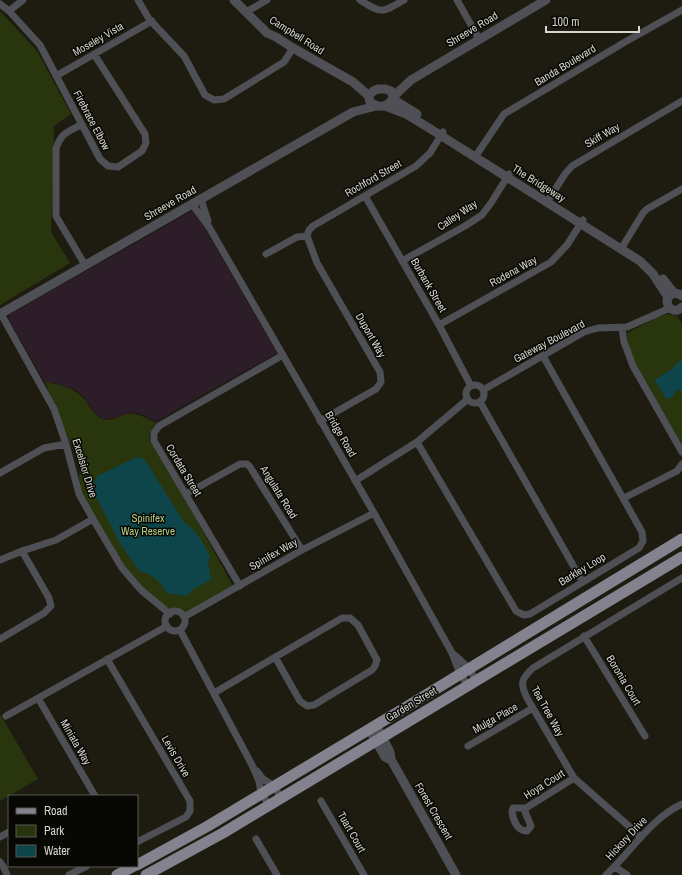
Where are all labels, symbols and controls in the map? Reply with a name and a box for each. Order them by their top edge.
street label: Shreeve Road [444,8,500,50]
scale bar [546,8,639,34]
street label: Campbell Road [267,13,327,57]
text: 100 m [552,14,579,30]
street label: Moseley Vista [70,19,126,59]
street label: Banda Boulevard [532,41,598,89]
street label: Firebrace Elbow [70,88,114,153]
street label: Skiff Way [582,119,622,151]
street label: Rochford Street [342,156,404,200]
street label: The Bridgeway [510,161,569,205]
street label: Shreeve Road [142,183,198,223]
street label: Calley Way [434,196,480,233]
street label: Rodena Way [487,252,539,290]
street label: Burbank Street [408,255,450,315]
street label: Dupont Way [353,310,390,360]
street label: Gateway Boulevard [511,316,587,366]
street label: Bridge Road [322,409,360,459]
street label: Excelsior Drive [69,437,101,499]
street label: Cordata Street [163,441,205,499]
street label: Angulata Road [257,462,301,521]
park label: Spinifex Way Reserve [121,511,175,538]
street label: Spinifex Way [246,534,300,573]
street label: Barkley Loop [556,549,608,589]
street label: Boronia Court [604,652,645,708]
street label: Garden Street [383,683,439,725]
street label: Tea Tree Way [528,683,568,739]
street label: Mulga Place [470,700,520,736]
street label: Miniata Way [57,717,95,768]
street label: Levis Drive [159,733,193,779]
street label: Hoya Court [521,766,567,802]
street label: Forest Crescent [412,780,456,843]
legend [8,795,138,867]
text: Road [44,803,68,819]
street label: Tuart Court [335,809,370,855]
street label: Hickory Drive [602,813,650,863]
text: Park [44,823,64,839]
text: Water [44,843,71,859]

